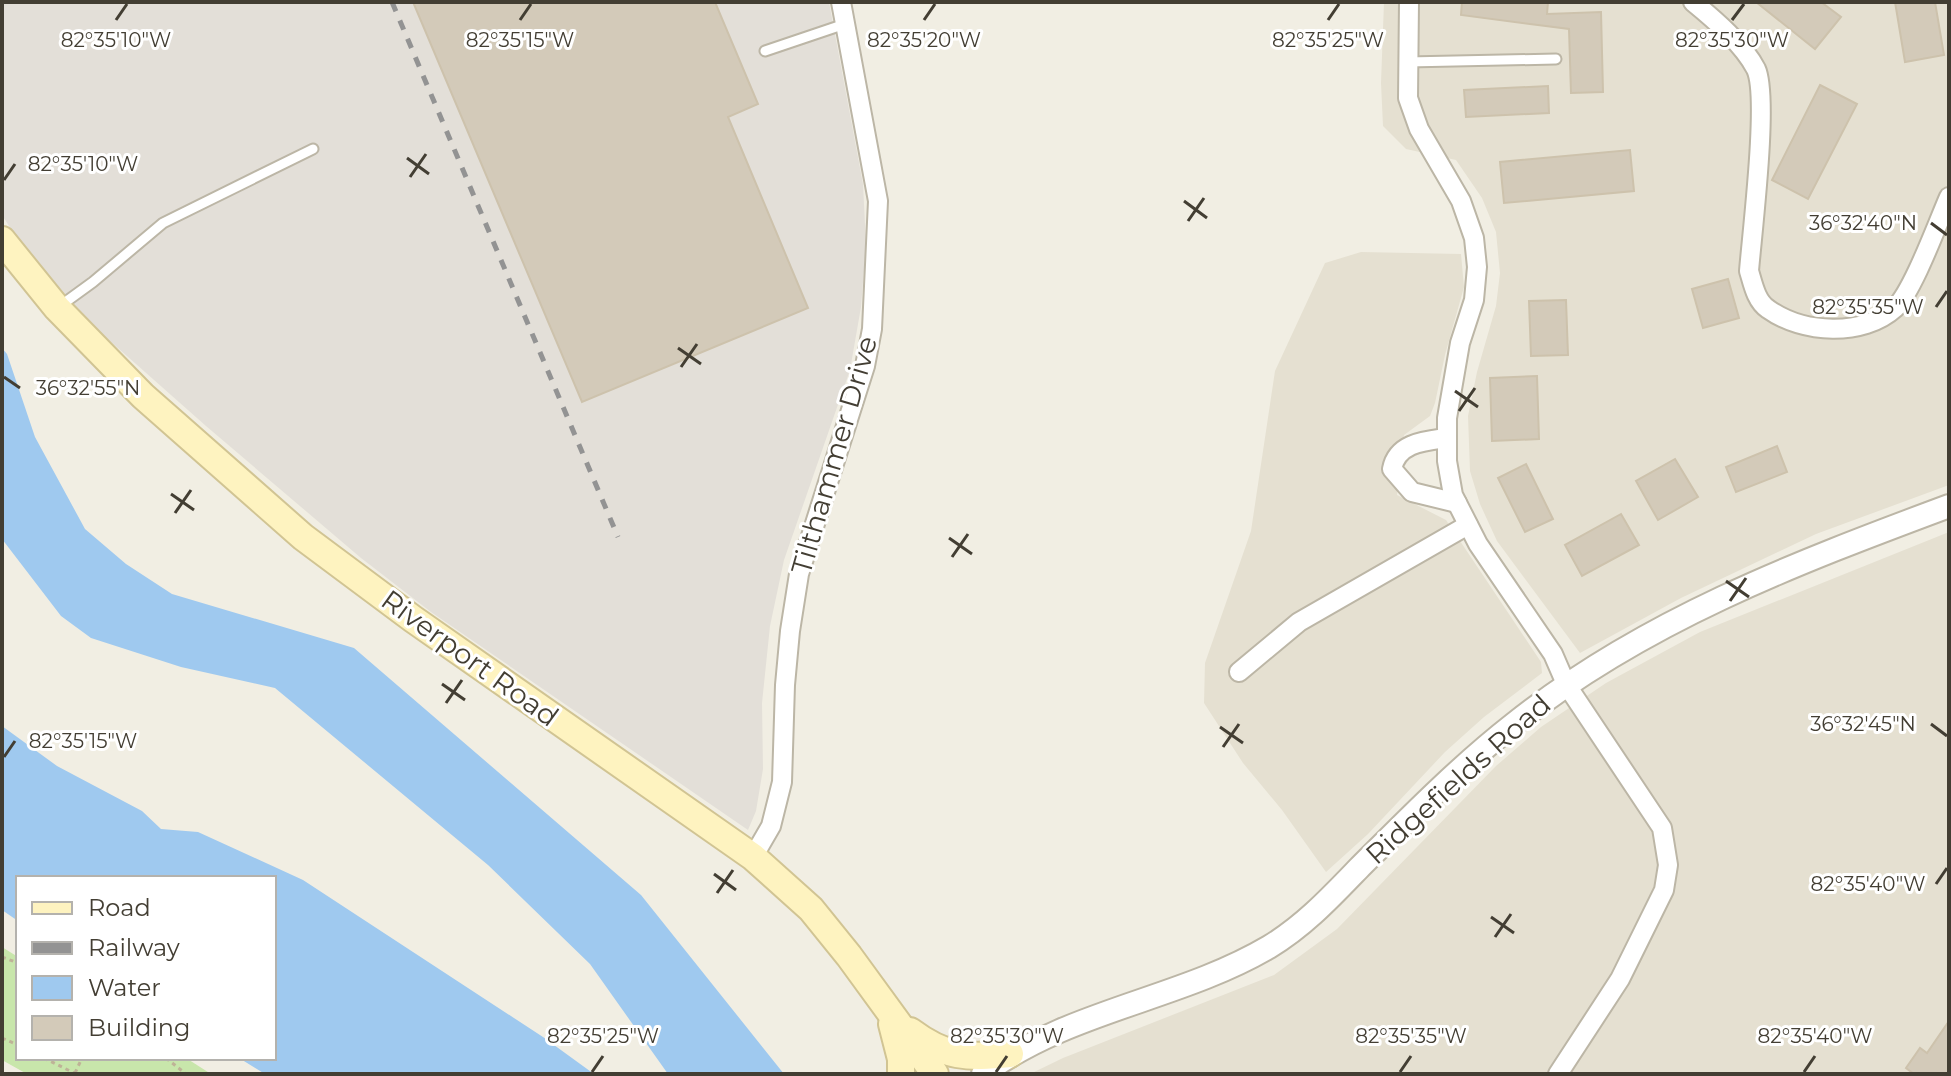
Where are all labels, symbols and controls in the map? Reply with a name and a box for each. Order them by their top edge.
text: 82°35'10"W [61,28,171,52]
text: 82°35'15"W [466,28,574,52]
text: 82°35'20"W [867,28,981,52]
text: 82°35'25"W [1272,28,1384,52]
text: 82°35'30"W [1675,28,1789,52]
text: 82°35'10"W [28,152,138,176]
text: 36°32'40"N [1809,211,1917,235]
text: 82°35'35"W [1812,295,1924,319]
street label: Tilthammer Drive [784,332,884,578]
text: 36°32'55"N [36,376,140,400]
street label: Riverport Road [375,582,565,734]
street label: Ridgefields Road [1358,687,1558,871]
text: 36°32'45"N [1810,712,1916,736]
text: 82°35'15"W [29,729,137,753]
text: 82°35'40"W [1811,872,1925,896]
legend [16,876,276,1060]
text: Road [88,893,151,922]
text: Railway [88,933,180,962]
text: Water [88,973,161,1002]
text: Building [88,1013,191,1042]
text: 82°35'25"W [547,1024,659,1048]
text: 82°35'30"W [950,1024,1064,1048]
text: 82°35'35"W [1355,1024,1467,1048]
text: 82°35'40"W [1758,1024,1872,1048]

